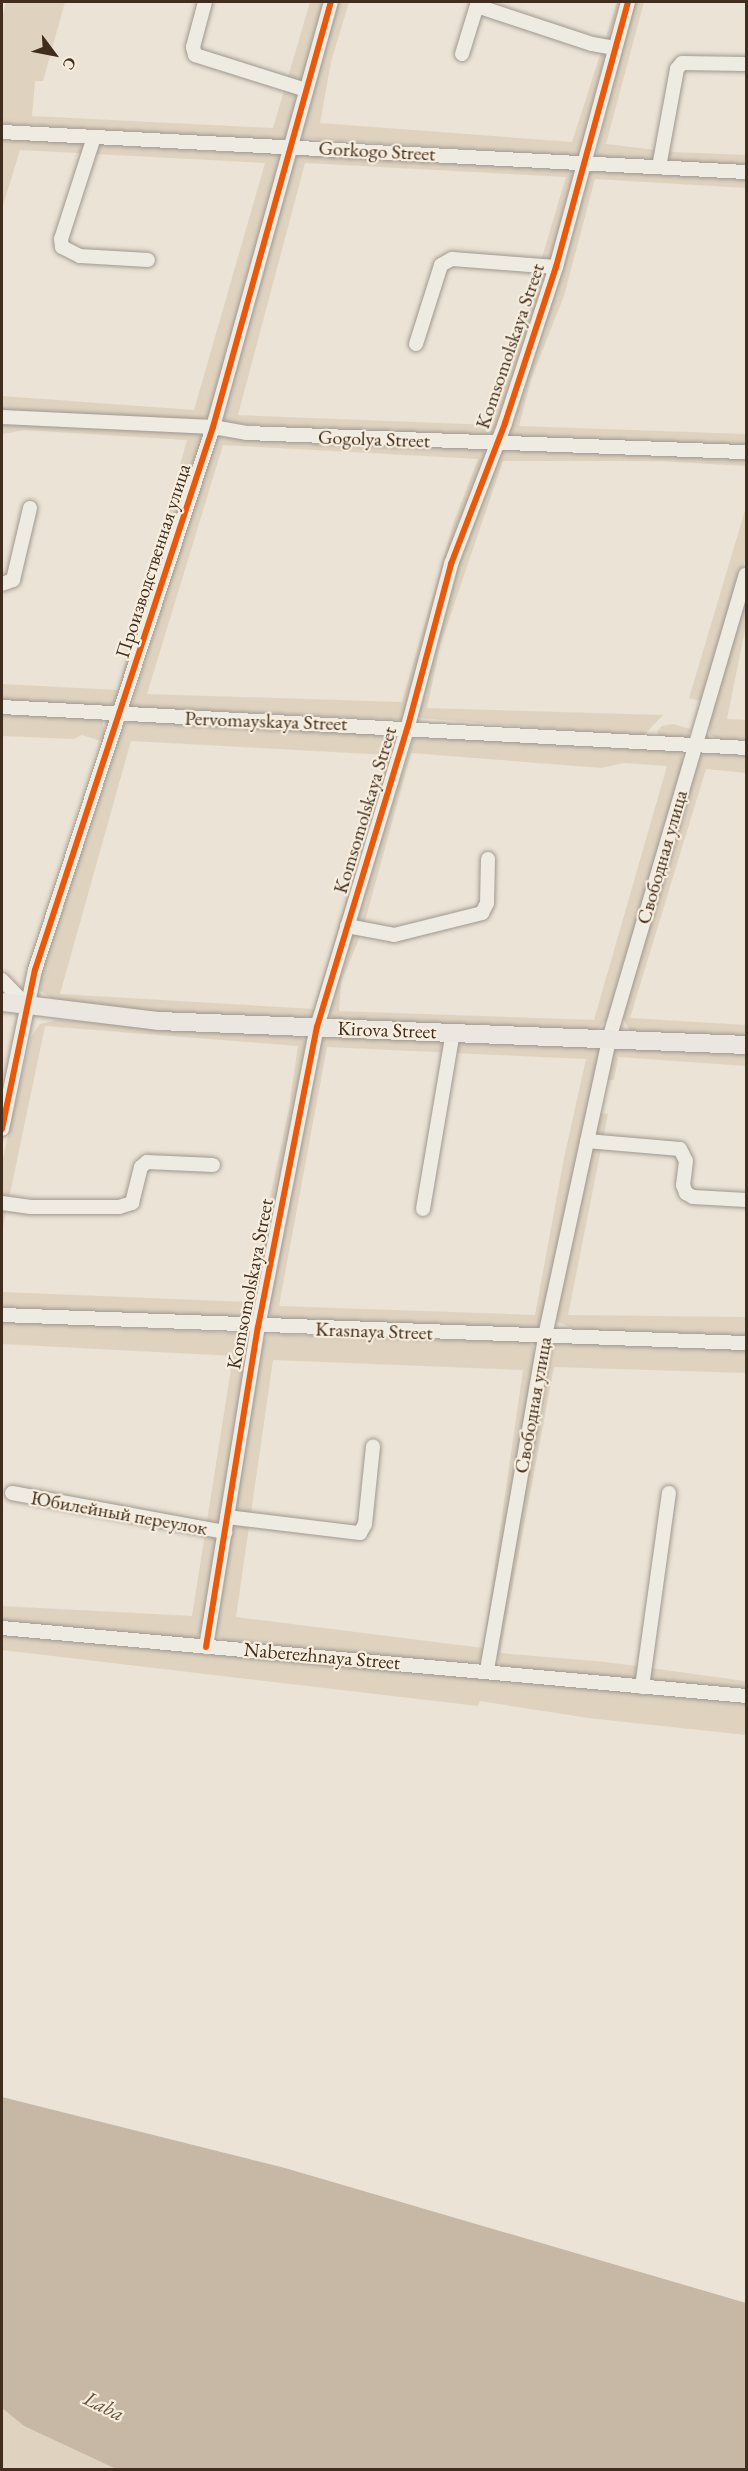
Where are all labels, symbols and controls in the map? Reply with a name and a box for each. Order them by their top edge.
north arrow [24,24,84,84]
text: С [58,53,82,74]
street label: Gorkogo Street [318,136,436,166]
street label: Komsomolskaya Street [470,260,550,432]
street label: Gogolya Street [318,425,430,453]
street label: Производственная улица [110,461,196,661]
street label: Pervomayskaya Street [184,706,348,736]
street label: Komsomolskaya Street [328,724,402,896]
street label: Свободная улица [631,787,693,927]
street label: Kirova Street [337,1016,437,1044]
street label: Komsomolskaya Street [222,1197,278,1371]
street label: Krasnaya Street [315,1317,433,1345]
street label: Свободная улица [509,1335,557,1475]
street label: Юбилейный переулок [29,1486,209,1540]
street label: Naberezhnaya Street [243,1637,401,1675]
water label: Laba [80,2385,128,2427]

